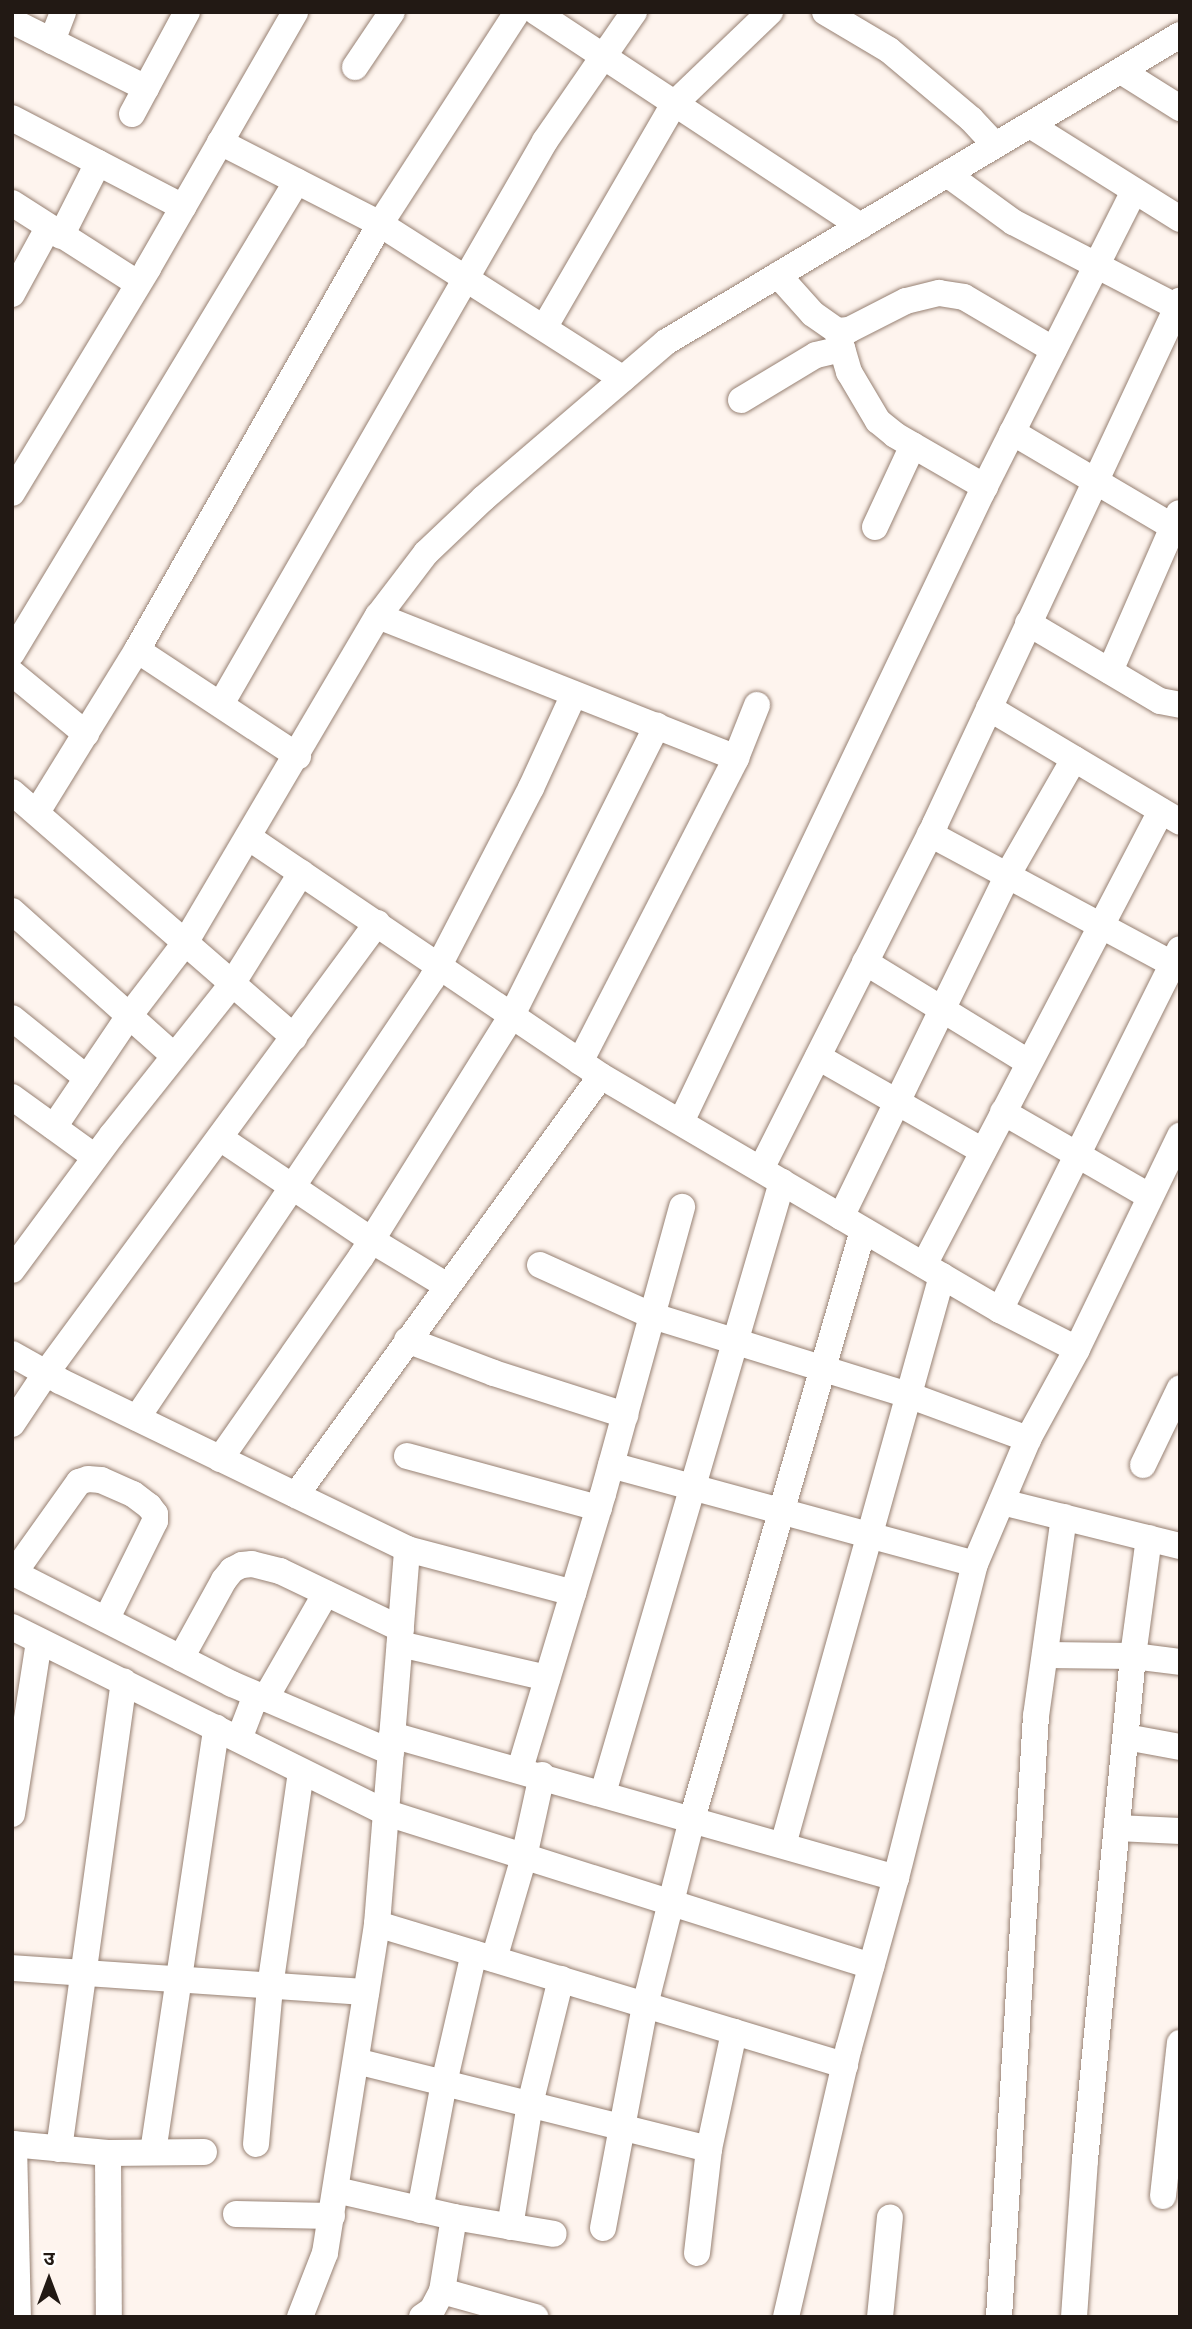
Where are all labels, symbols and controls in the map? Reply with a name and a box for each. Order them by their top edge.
north arrow [14,2245,84,2315]
text: उ [43,2248,55,2269]

